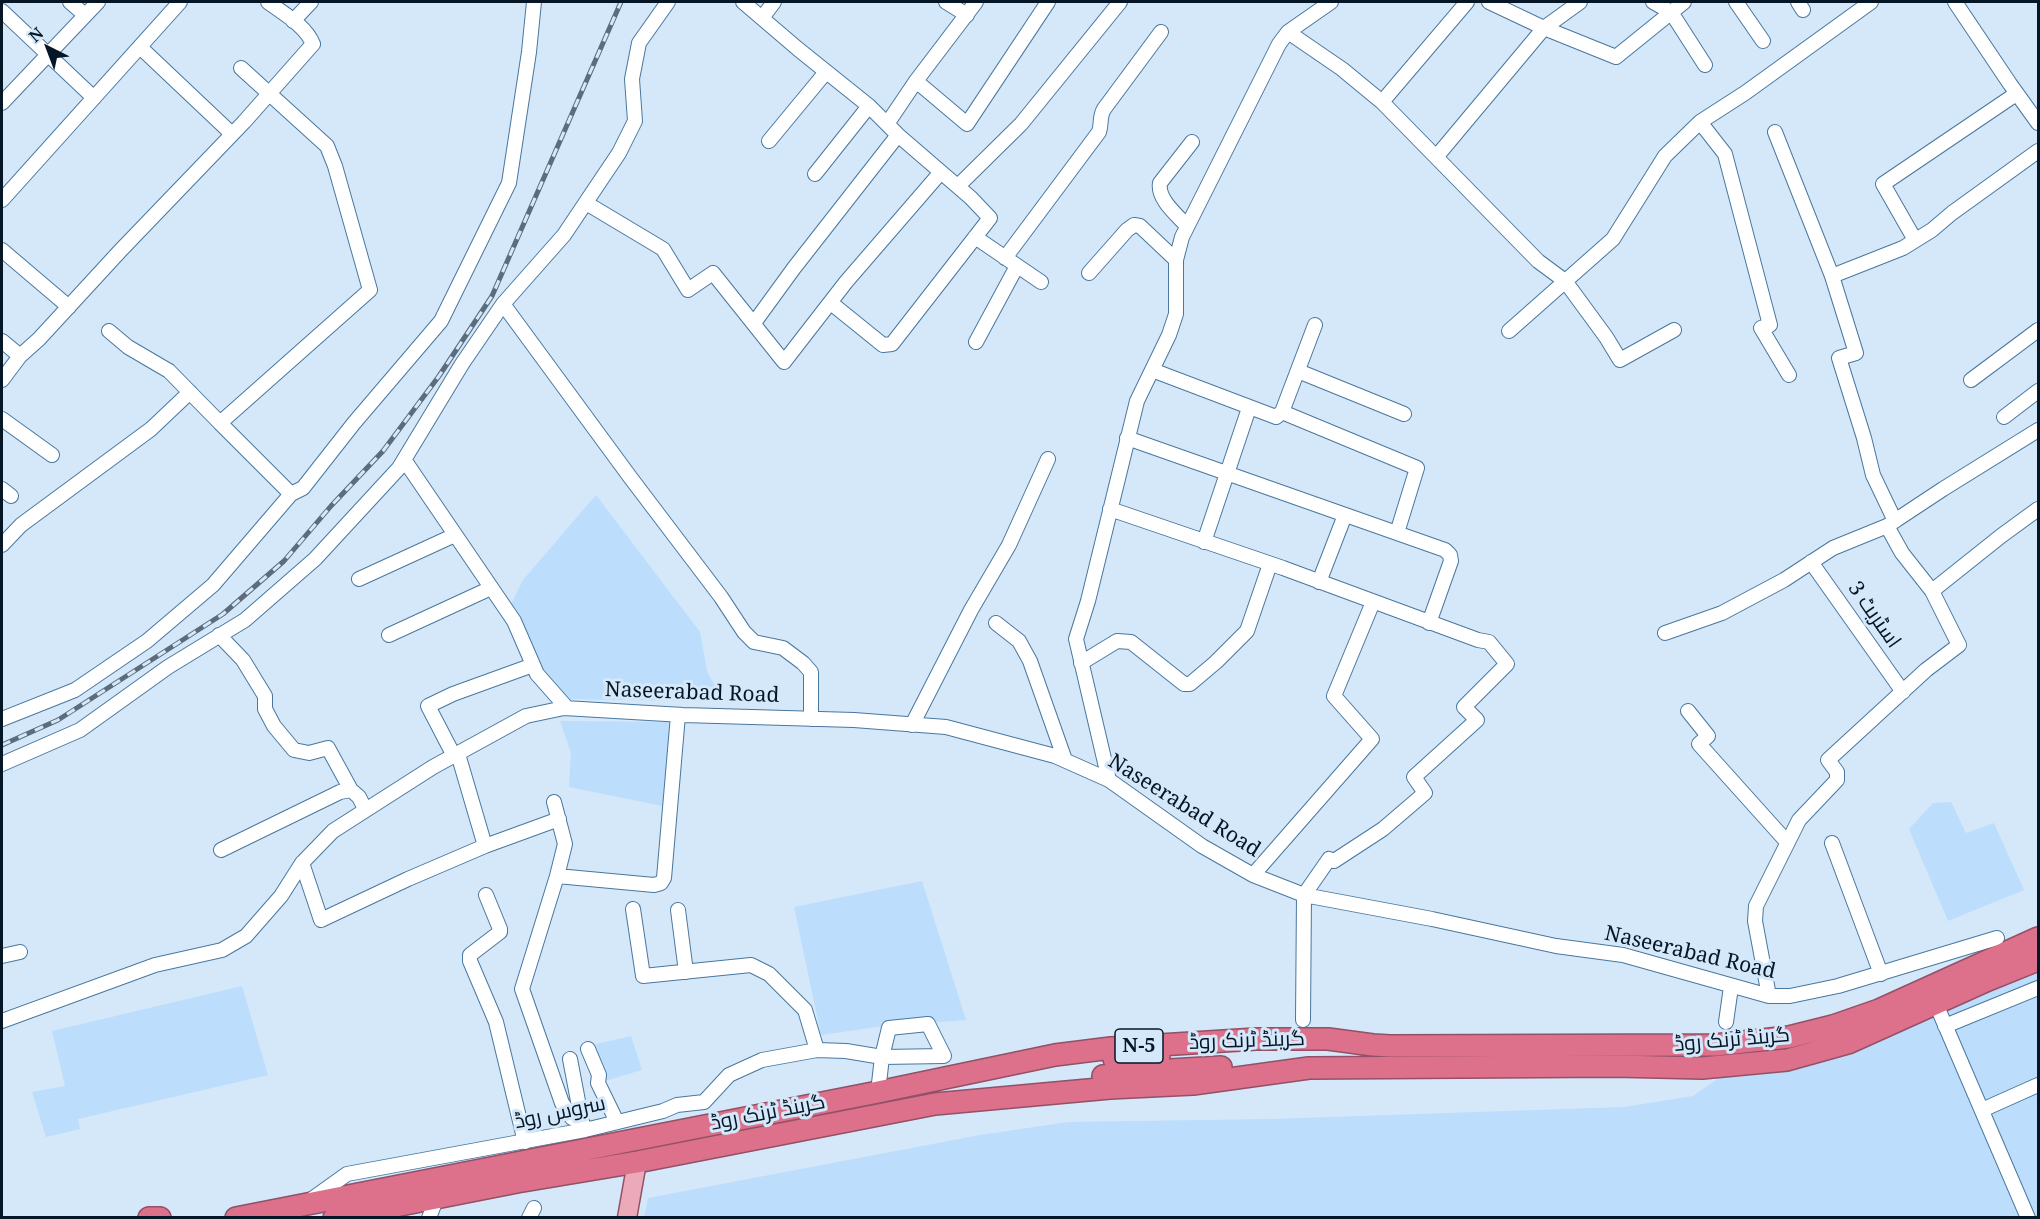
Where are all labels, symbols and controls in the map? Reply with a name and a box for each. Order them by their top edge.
north arrow [18,18,78,78]
text: N [24,22,48,47]
street label: اسٹریٹ 3 [1842,577,1906,653]
street label: Naseerabad Road [604,677,780,709]
street label: Naseerabad Road [1103,749,1265,863]
street label: Naseerabad Road [1602,921,1778,985]
street label: گرینڈ ٹرنک روڈ [1673,1022,1791,1058]
street label: گرینڈ ٹرنک روڈ [1188,1026,1306,1056]
road number: N-5 [1115,1029,1163,1063]
street label: گرینڈ ٹرنک روڈ [709,1090,827,1136]
street label: سروس روڈ [512,1091,608,1135]

